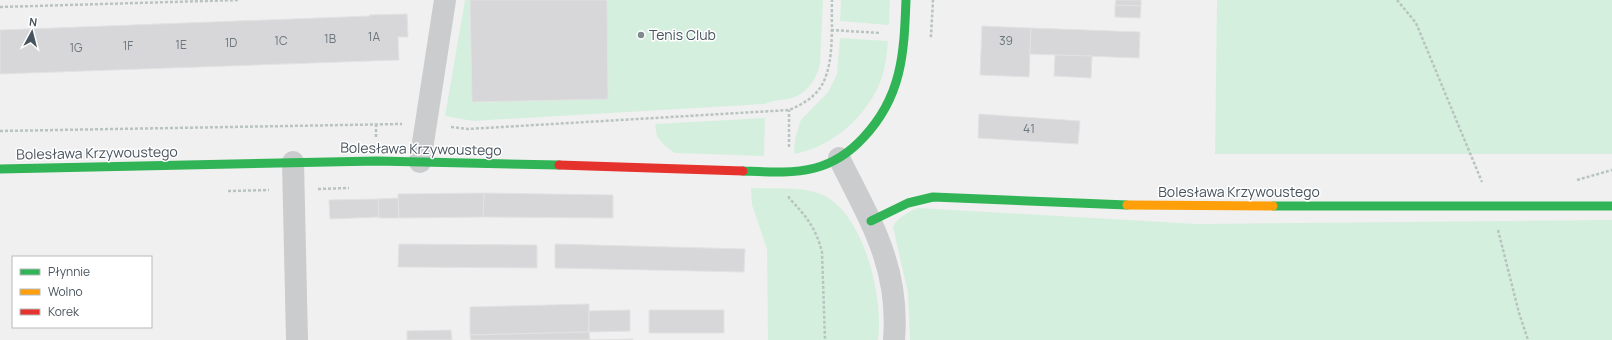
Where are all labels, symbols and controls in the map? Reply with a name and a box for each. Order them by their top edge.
north arrow [12,12,52,52]
text: N [28,14,38,30]
place label: Tenis Club [649,25,716,44]
house number: 1A [368,28,381,45]
house number: 1B [324,30,336,47]
marker: Tenis Club [636,30,646,40]
house number: 1C [274,32,288,49]
house number: 39 [999,32,1013,49]
house number: 1D [225,34,237,51]
house number: 1E [175,36,187,53]
house number: 1F [123,37,133,54]
house number: 1G [69,39,83,56]
house number: 41 [1023,120,1035,137]
street label: Bolesława Krzywoustego [340,138,502,159]
street label: Bolesława Krzywoustego [16,142,178,163]
street label: Bolesława Krzywoustego [1158,182,1320,201]
legend [12,256,152,328]
text: Płynnie [48,263,90,280]
text: Wolno [48,283,83,300]
text: Korek [48,303,80,320]

